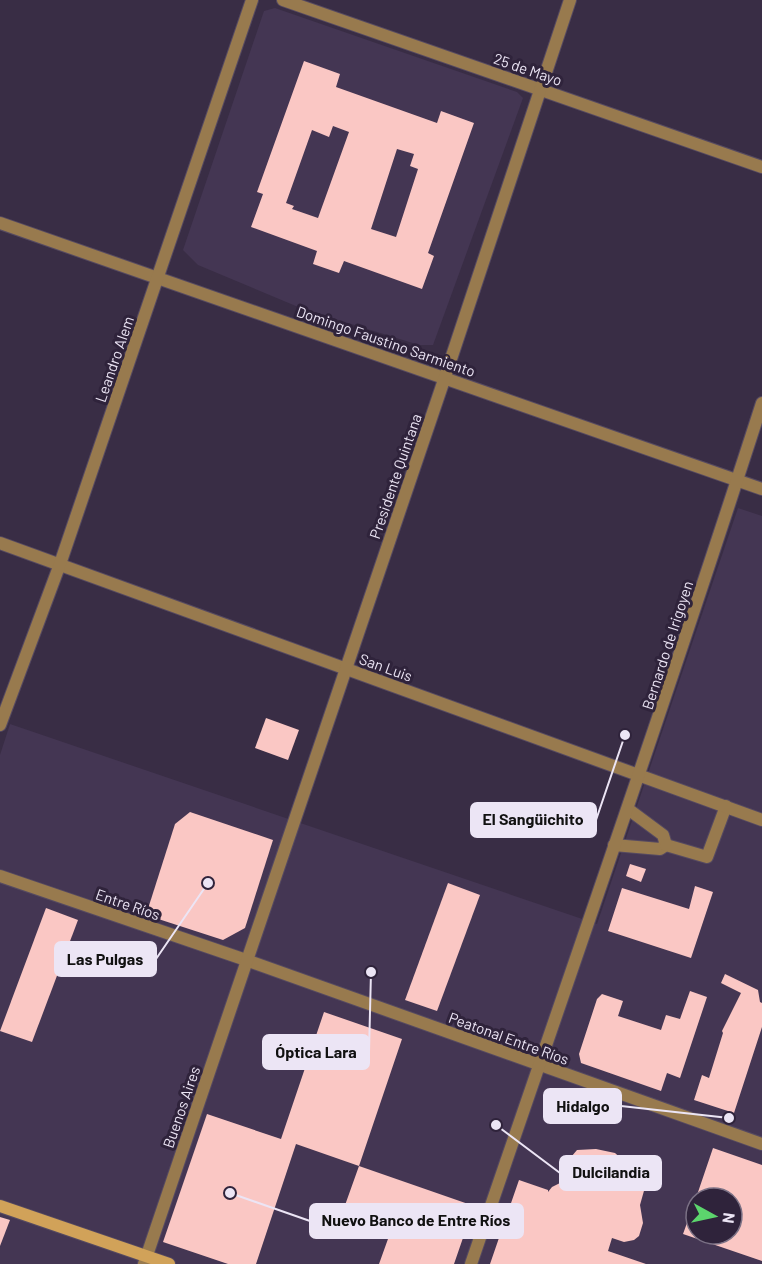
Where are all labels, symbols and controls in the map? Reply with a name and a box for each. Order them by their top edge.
street label: 25 de Mayo [491,49,565,89]
street label: Domingo Faustino Sarmiento [294,302,478,380]
street label: Leandro Alem [91,314,137,404]
street label: Presidente Quintana [365,411,425,541]
street label: Bernardo de Irigoyen [638,578,696,712]
street label: San Luis [357,649,415,685]
callout: El Sangüichito [471,803,596,837]
text: El Sangüichito [482,809,584,828]
street label: Entre Ríos [94,885,162,923]
callout: Las Pulgas [55,942,156,976]
text: Las Pulgas [67,949,143,968]
street label: Peatonal Entre Ríos [446,1008,572,1068]
callout: Óptica Lara [263,1035,369,1069]
text: Óptica Lara [275,1042,357,1061]
street label: Buenos Aires [159,1064,203,1150]
callout: Hidalgo [544,1089,621,1123]
text: Hidalgo [556,1096,610,1115]
callout: Dulcilandia [560,1156,661,1190]
text: Dulcilandia [572,1162,650,1181]
north arrow [684,1186,744,1246]
callout: Nuevo Banco de Entre Ríos [310,1204,523,1238]
text: Nuevo Banco de Entre Ríos [322,1210,510,1229]
text: N [719,1212,739,1225]

